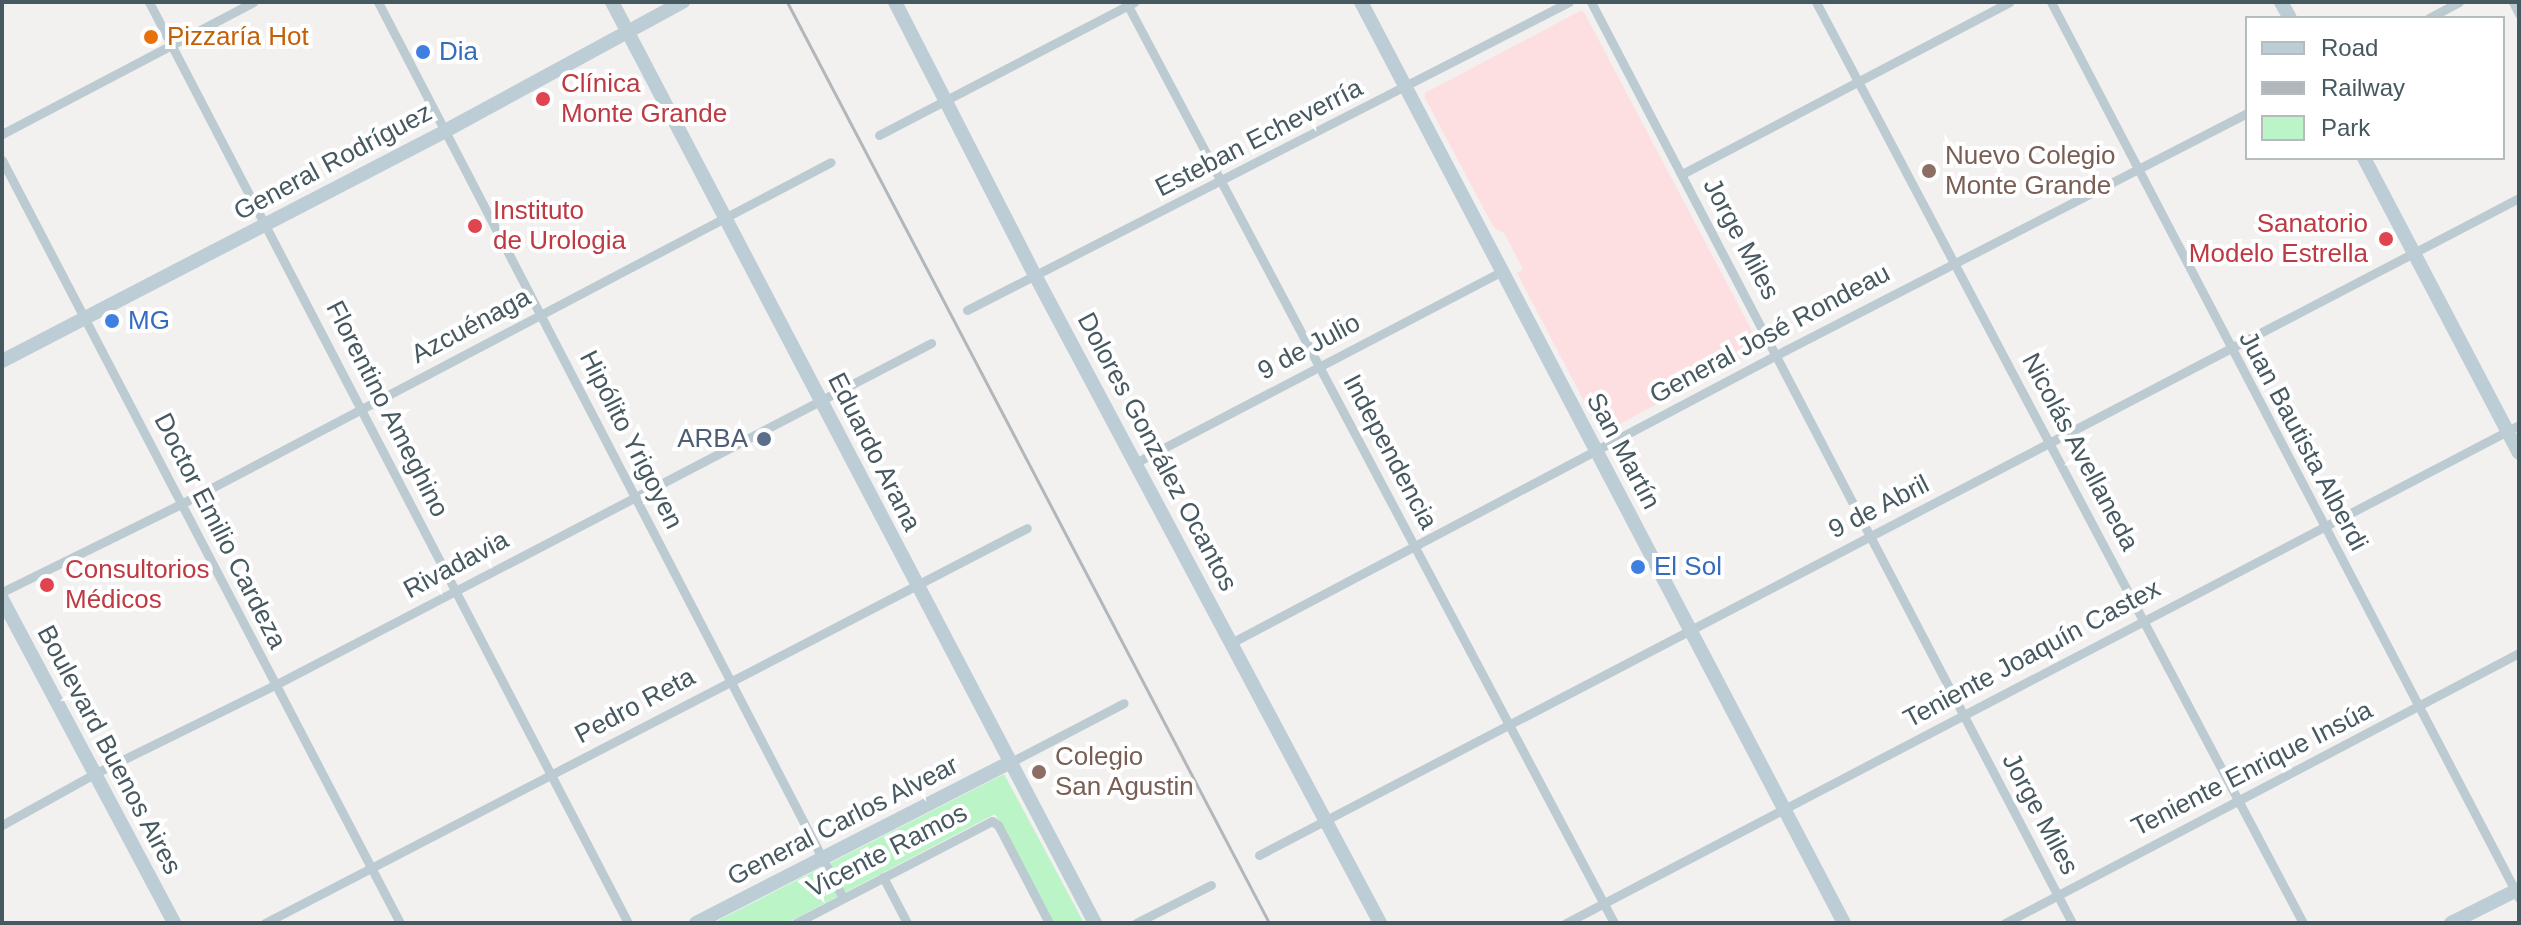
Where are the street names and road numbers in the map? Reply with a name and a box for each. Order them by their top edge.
street label: Esteban Echeverría [1150,72,1368,204]
street label: General Rodríguez [229,97,437,227]
street label: Jorge Miles [1696,173,1786,305]
street label: General José Rondeau [1645,257,1895,411]
street label: Azcuénaga [406,282,536,370]
street label: Florentino Ameghino [319,295,455,523]
street label: 9 de Julio [1253,307,1365,387]
street label: Dolores González Ocantos [1070,308,1244,596]
street label: Juan Bautista Alberdi [2232,325,2374,557]
street label: Hipólito Yrigoyen [572,345,690,535]
street label: Nicolás Avellaneda [2014,347,2146,557]
street label: Eduardo Arana [820,367,928,537]
street label: Independencia [1336,369,1444,535]
street label: San Martín [1579,388,1667,514]
street label: Doctor Emilio Cardeza [147,408,293,654]
street label: 9 de Abril [1823,468,1935,546]
street label: Rivadavia [398,524,514,606]
street label: Teniente Joaquín Castex [1898,573,2166,735]
street label: Boulevard Buenos Aires [30,620,188,880]
street label: Pedro Reta [570,661,700,751]
street label: Teniente Enrique Insúa [2126,695,2378,843]
street label: Jorge Miles [1995,748,2085,880]
street label: General Carlos Alvear [722,749,964,893]
street label: Vicente Ramos [802,797,972,905]

